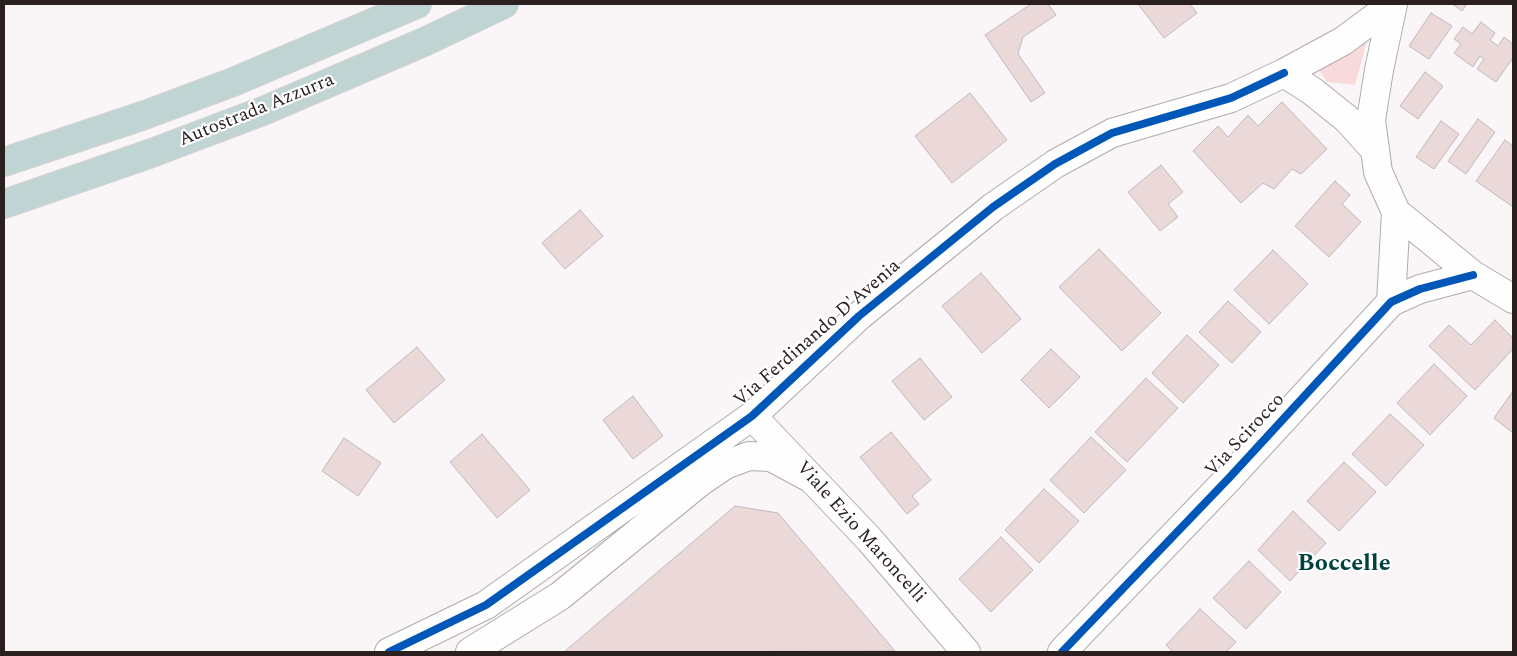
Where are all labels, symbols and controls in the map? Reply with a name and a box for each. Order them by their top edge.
street label: Autostrada Azzurra [176,69,338,153]
street label: Via Ferdinando D'Avenia [730,256,906,412]
street label: Via Scirocco [1202,389,1290,483]
street label: Viale Ezio Maroncelli [790,457,930,609]
district label: Boccelle [1297,551,1391,579]

